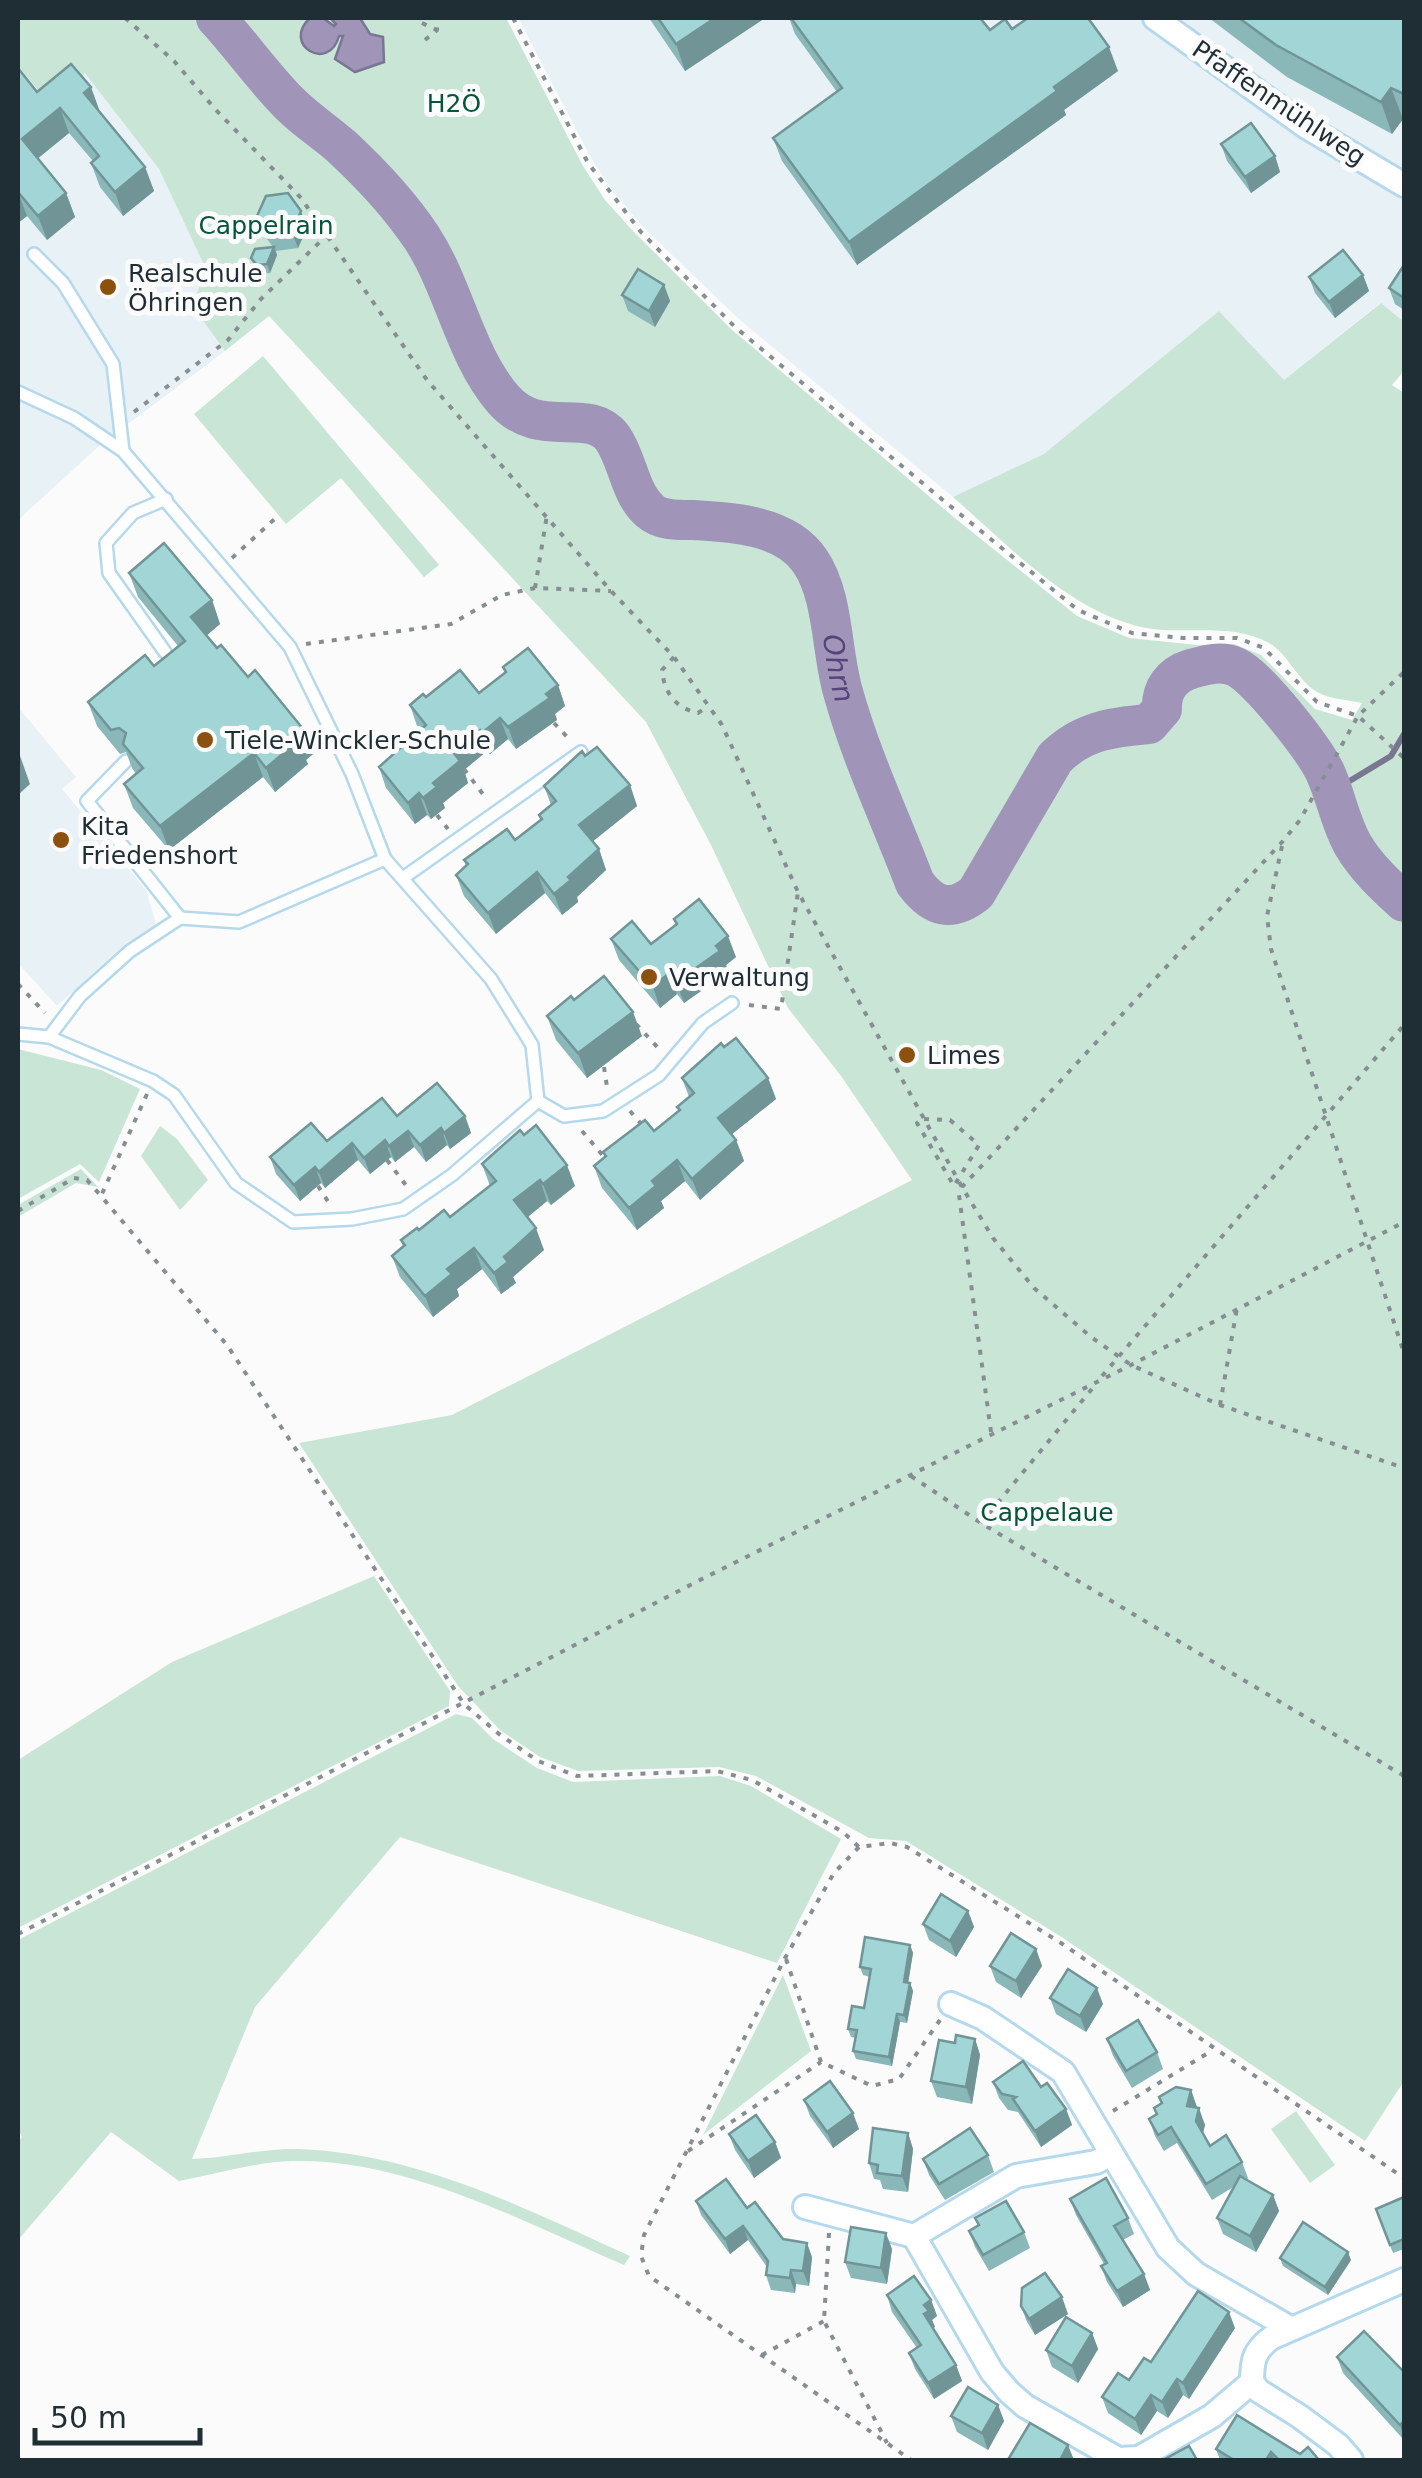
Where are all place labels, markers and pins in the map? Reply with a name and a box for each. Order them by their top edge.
place label: Realschule Öhringen [128,259,263,317]
marker: Realschule Öhringen [97,276,119,298]
place label: Tiele-Winckler-Schule [224,726,491,755]
marker: Tiele-Winckler-Schule [194,729,216,751]
place label: Kita Friedenshort [81,812,238,870]
marker: Kita Friedenshort [50,829,72,851]
place label: Verwaltung [669,963,810,992]
marker: Verwaltung [638,966,660,988]
place label: Limes [927,1041,1001,1070]
marker: Limes [896,1044,918,1066]

